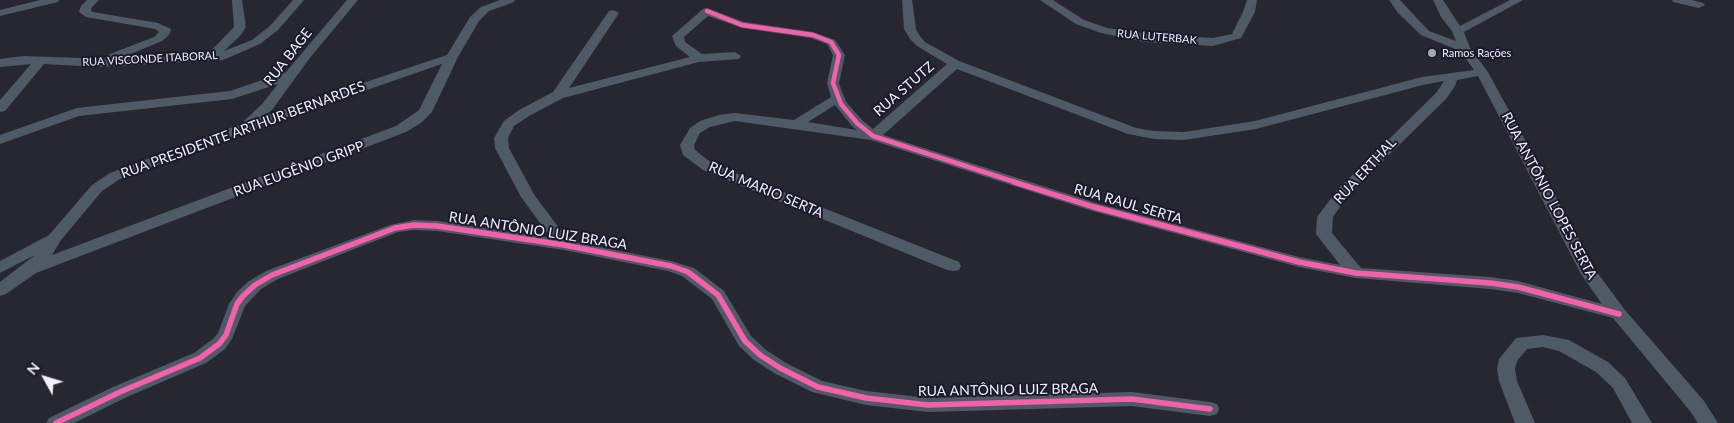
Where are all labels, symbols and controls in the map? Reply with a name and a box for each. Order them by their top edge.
street label: RUA BAGE [260,25,316,89]
street label: RUA LUTERBAK [1117,27,1197,47]
place label: Ramos Rações [1442,46,1511,60]
marker: Ramos Rações [1426,47,1438,59]
street label: RUA VISCONDE ITABORAL [82,49,218,69]
street label: RUA STUTZ [870,58,938,120]
street label: RUA PRESIDENTE ARTHUR BERNARDES [119,78,367,182]
street label: RUA ANTÔNIO LOPES SERTA [1498,110,1600,282]
street label: RUA ERTHAL [1330,135,1400,207]
street label: RUA EUGÊNIO GRIPP [231,138,367,200]
street label: RUA MARIO SERTA [706,158,826,222]
street label: RUA RAUL SERTA [1072,181,1184,227]
street label: RUA ANTÔNIO LUIZ BRAGA [448,209,628,253]
north arrow [20,353,70,403]
text: N [23,359,43,378]
street label: RUA ANTÔNIO LUIZ BRAGA [918,380,1098,400]

